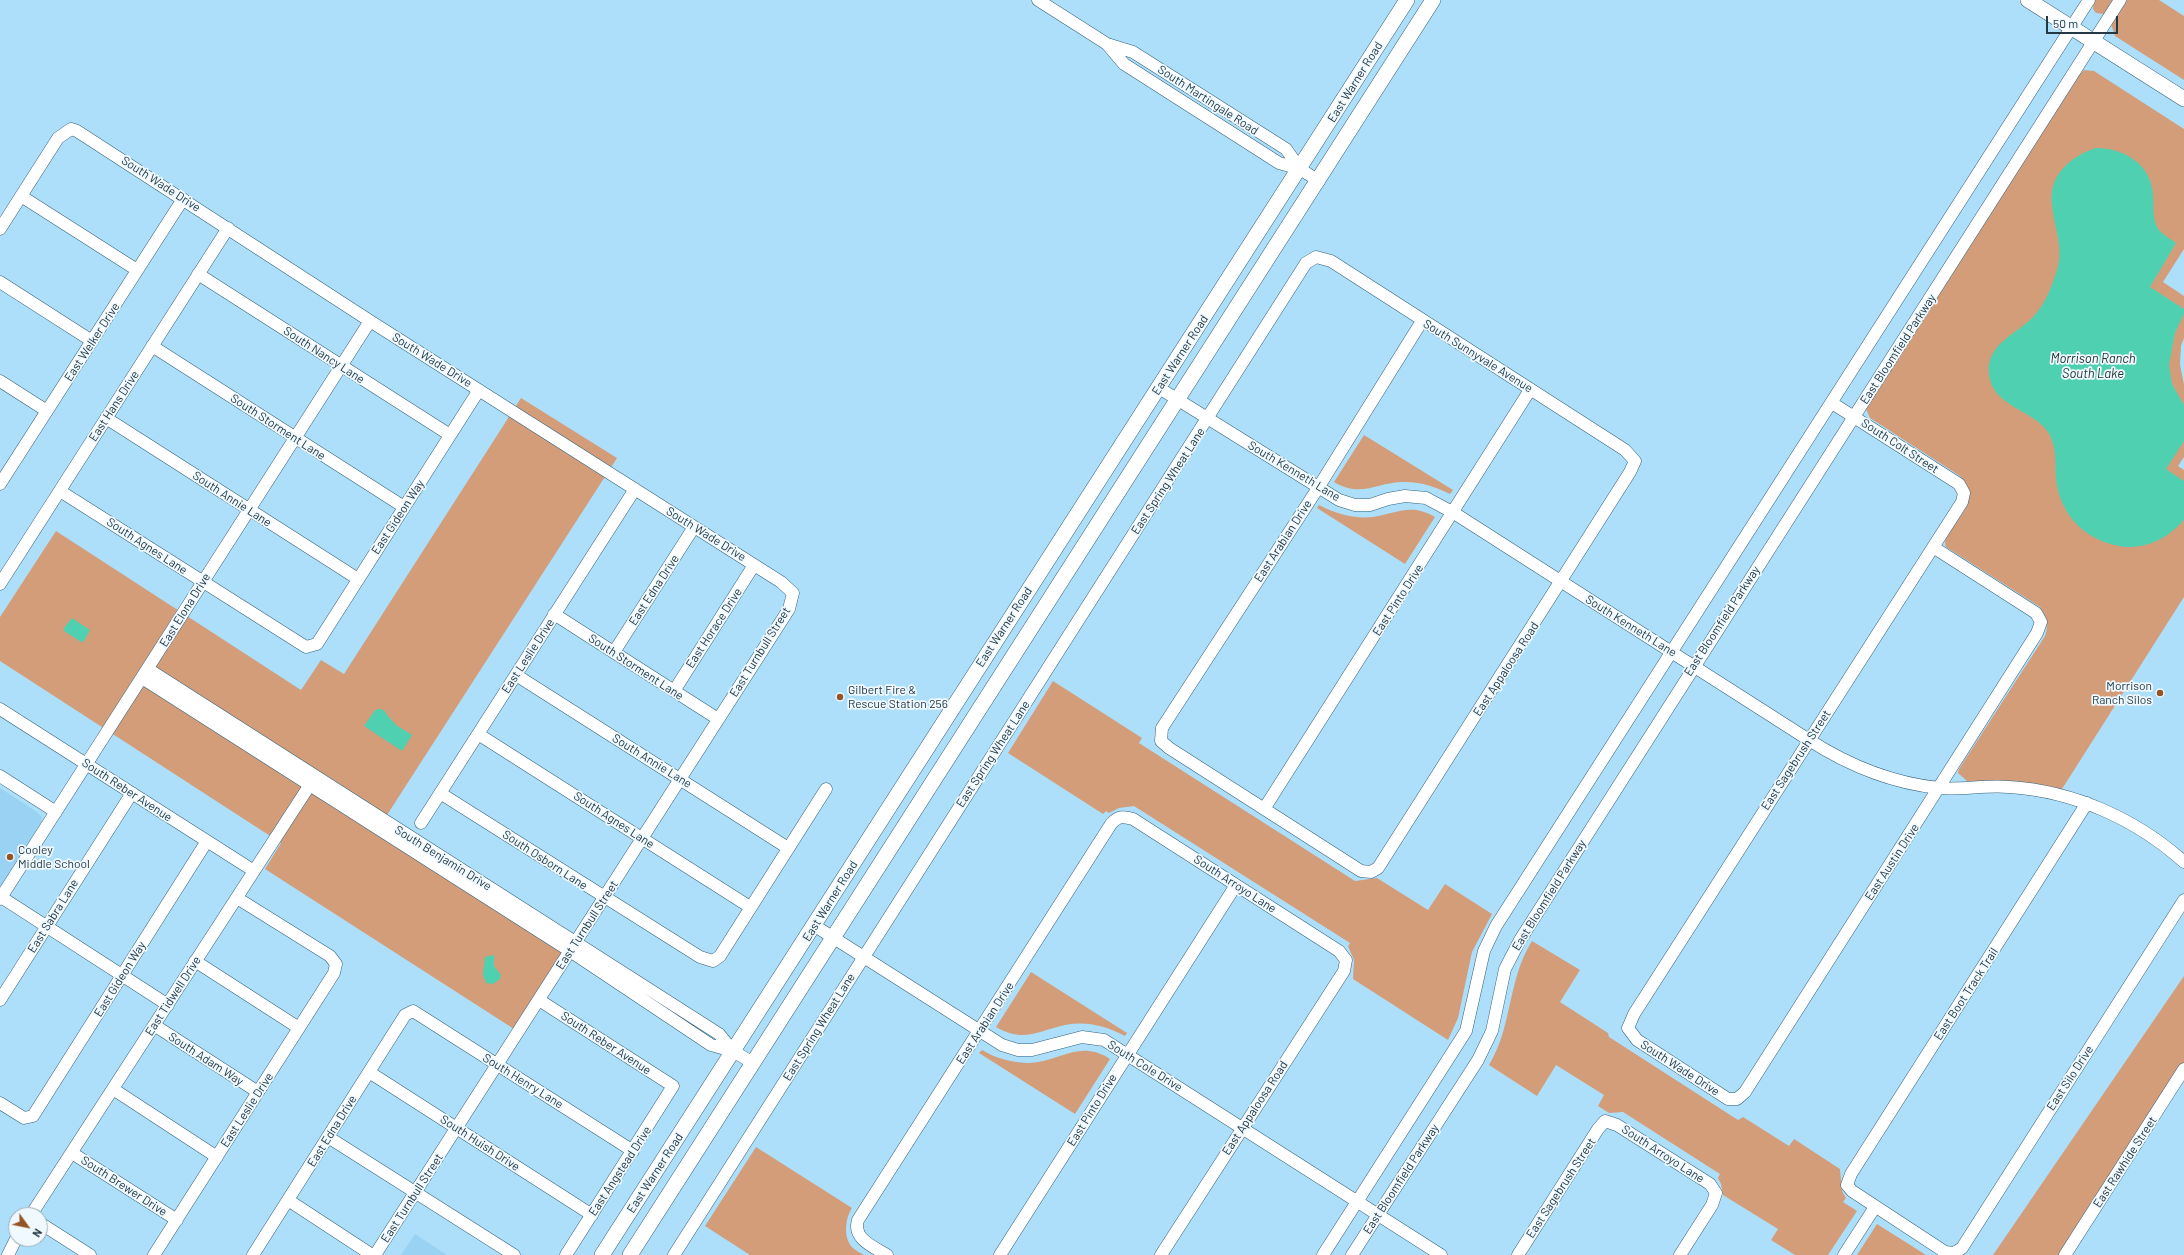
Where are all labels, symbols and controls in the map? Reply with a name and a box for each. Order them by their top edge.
scale bar [2048,8,2120,34]
text: 50 m [2053,16,2078,30]
street label: East Warner Road [1324,39,1386,125]
street label: South Martingale Road [1155,62,1261,138]
street label: South Wade Drive [119,153,203,215]
street label: East Bloomfield Parkway [1857,291,1939,407]
street label: East Welker Drive [61,300,123,384]
street label: East Warner Road [1149,312,1211,398]
street label: South Sunnyvale Avenue [1421,316,1535,396]
street label: South Nancy Lane [281,323,367,387]
street label: South Wade Drive [389,330,475,390]
water label: Morrison Ranch South Lake [2050,351,2136,382]
street label: East Hans Drive [86,368,142,444]
street label: South Storment Lane [228,391,328,463]
street label: South Colt Street [1859,416,1941,476]
street label: East Spring Wheat Lane [1128,425,1208,537]
street label: South Kenneth Lane [1245,438,1343,504]
street label: South Annie Lane [190,468,274,530]
street label: East Gideon Way [368,477,428,557]
street label: East Arabian Drive [1251,497,1315,585]
street label: South Wade Drive [663,504,749,564]
street label: South Agnes Lane [104,515,190,577]
street label: East Edna Drive [626,552,682,628]
street label: East Pinto Drive [1370,562,1426,638]
street label: East Bloomfield Parkway [1681,563,1763,679]
street label: East Elona Drive [157,570,213,650]
street label: East Warner Road [973,584,1035,670]
street label: East Horace Drive [683,585,745,671]
street label: South Kenneth Lane [1583,592,1679,660]
street label: East Turnbull Street [727,604,793,700]
street label: East Leslie Drive [499,616,557,696]
street label: East Appaloosa Road [1470,619,1542,719]
street label: South Storment Lane [586,631,686,703]
place label: Morrison Ranch Silos [2092,679,2152,707]
place label: Gilbert Fire & Rescue Station 256 [848,683,948,711]
marker: Morrison Ranch Silos [2155,688,2165,698]
marker: Gilbert Fire & Rescue Station 256 [835,692,845,702]
street label: East Spring Wheat Lane [953,698,1033,810]
street label: East Sagebrush Street [1758,707,1834,813]
street label: South Annie Lane [610,731,694,791]
street label: South Reber Avenue [79,755,175,825]
street label: South Agnes Lane [571,789,657,851]
street label: East Austin Drive [1862,821,1922,903]
street label: South Benjamin Drive [392,822,494,894]
street label: South Osborn Lane [500,827,590,893]
street label: East Bloomfield Parkway [1509,837,1589,953]
place label: Cooley Middle School [18,843,90,871]
marker: Cooley Middle School [5,852,15,862]
street label: South Arroyo Lane [1191,852,1279,916]
street label: East Warner Road [799,858,861,944]
street label: East Sabra Lane [25,876,81,956]
street label: East Turnbull Street [553,878,621,972]
street label: East Gideon Way [91,939,149,1019]
street label: East Boot Track Trail [1931,945,2001,1043]
street label: East Tidwell Drive [142,954,204,1038]
street label: East Spring Wheat Lane [780,971,858,1083]
street label: East Arabian Drive [953,979,1017,1067]
street label: South Reber Avenue [558,1008,654,1078]
street label: South Adam Way [166,1029,246,1089]
street label: South Cole Drive [1105,1037,1185,1095]
street label: South Wade Drive [1638,1037,1722,1099]
street label: East Silo Drive [2044,1043,2096,1113]
street label: South Henry Lane [480,1050,566,1112]
street label: East Appaloosa Road [1219,1058,1291,1158]
street label: East Leslie Drive [218,1070,276,1150]
street label: East Pinto Drive [1064,1071,1120,1149]
street label: East Edna Drive [304,1093,360,1169]
street label: South Huish Drive [438,1112,522,1174]
street label: East Rawhide Street [2090,1114,2160,1210]
street label: East Bloomfield Parkway [1360,1121,1442,1237]
street label: South Arroyo Lane [1619,1122,1707,1186]
street label: East Angstead Drive [586,1123,654,1219]
street label: East Warner Road [624,1130,686,1216]
street label: East Sagebrush Street [1523,1135,1599,1241]
street label: East Turnbull Street [378,1151,446,1245]
street label: South Brewer Drive [78,1153,170,1219]
north arrow [8,1207,48,1247]
text: N [30,1227,45,1240]

